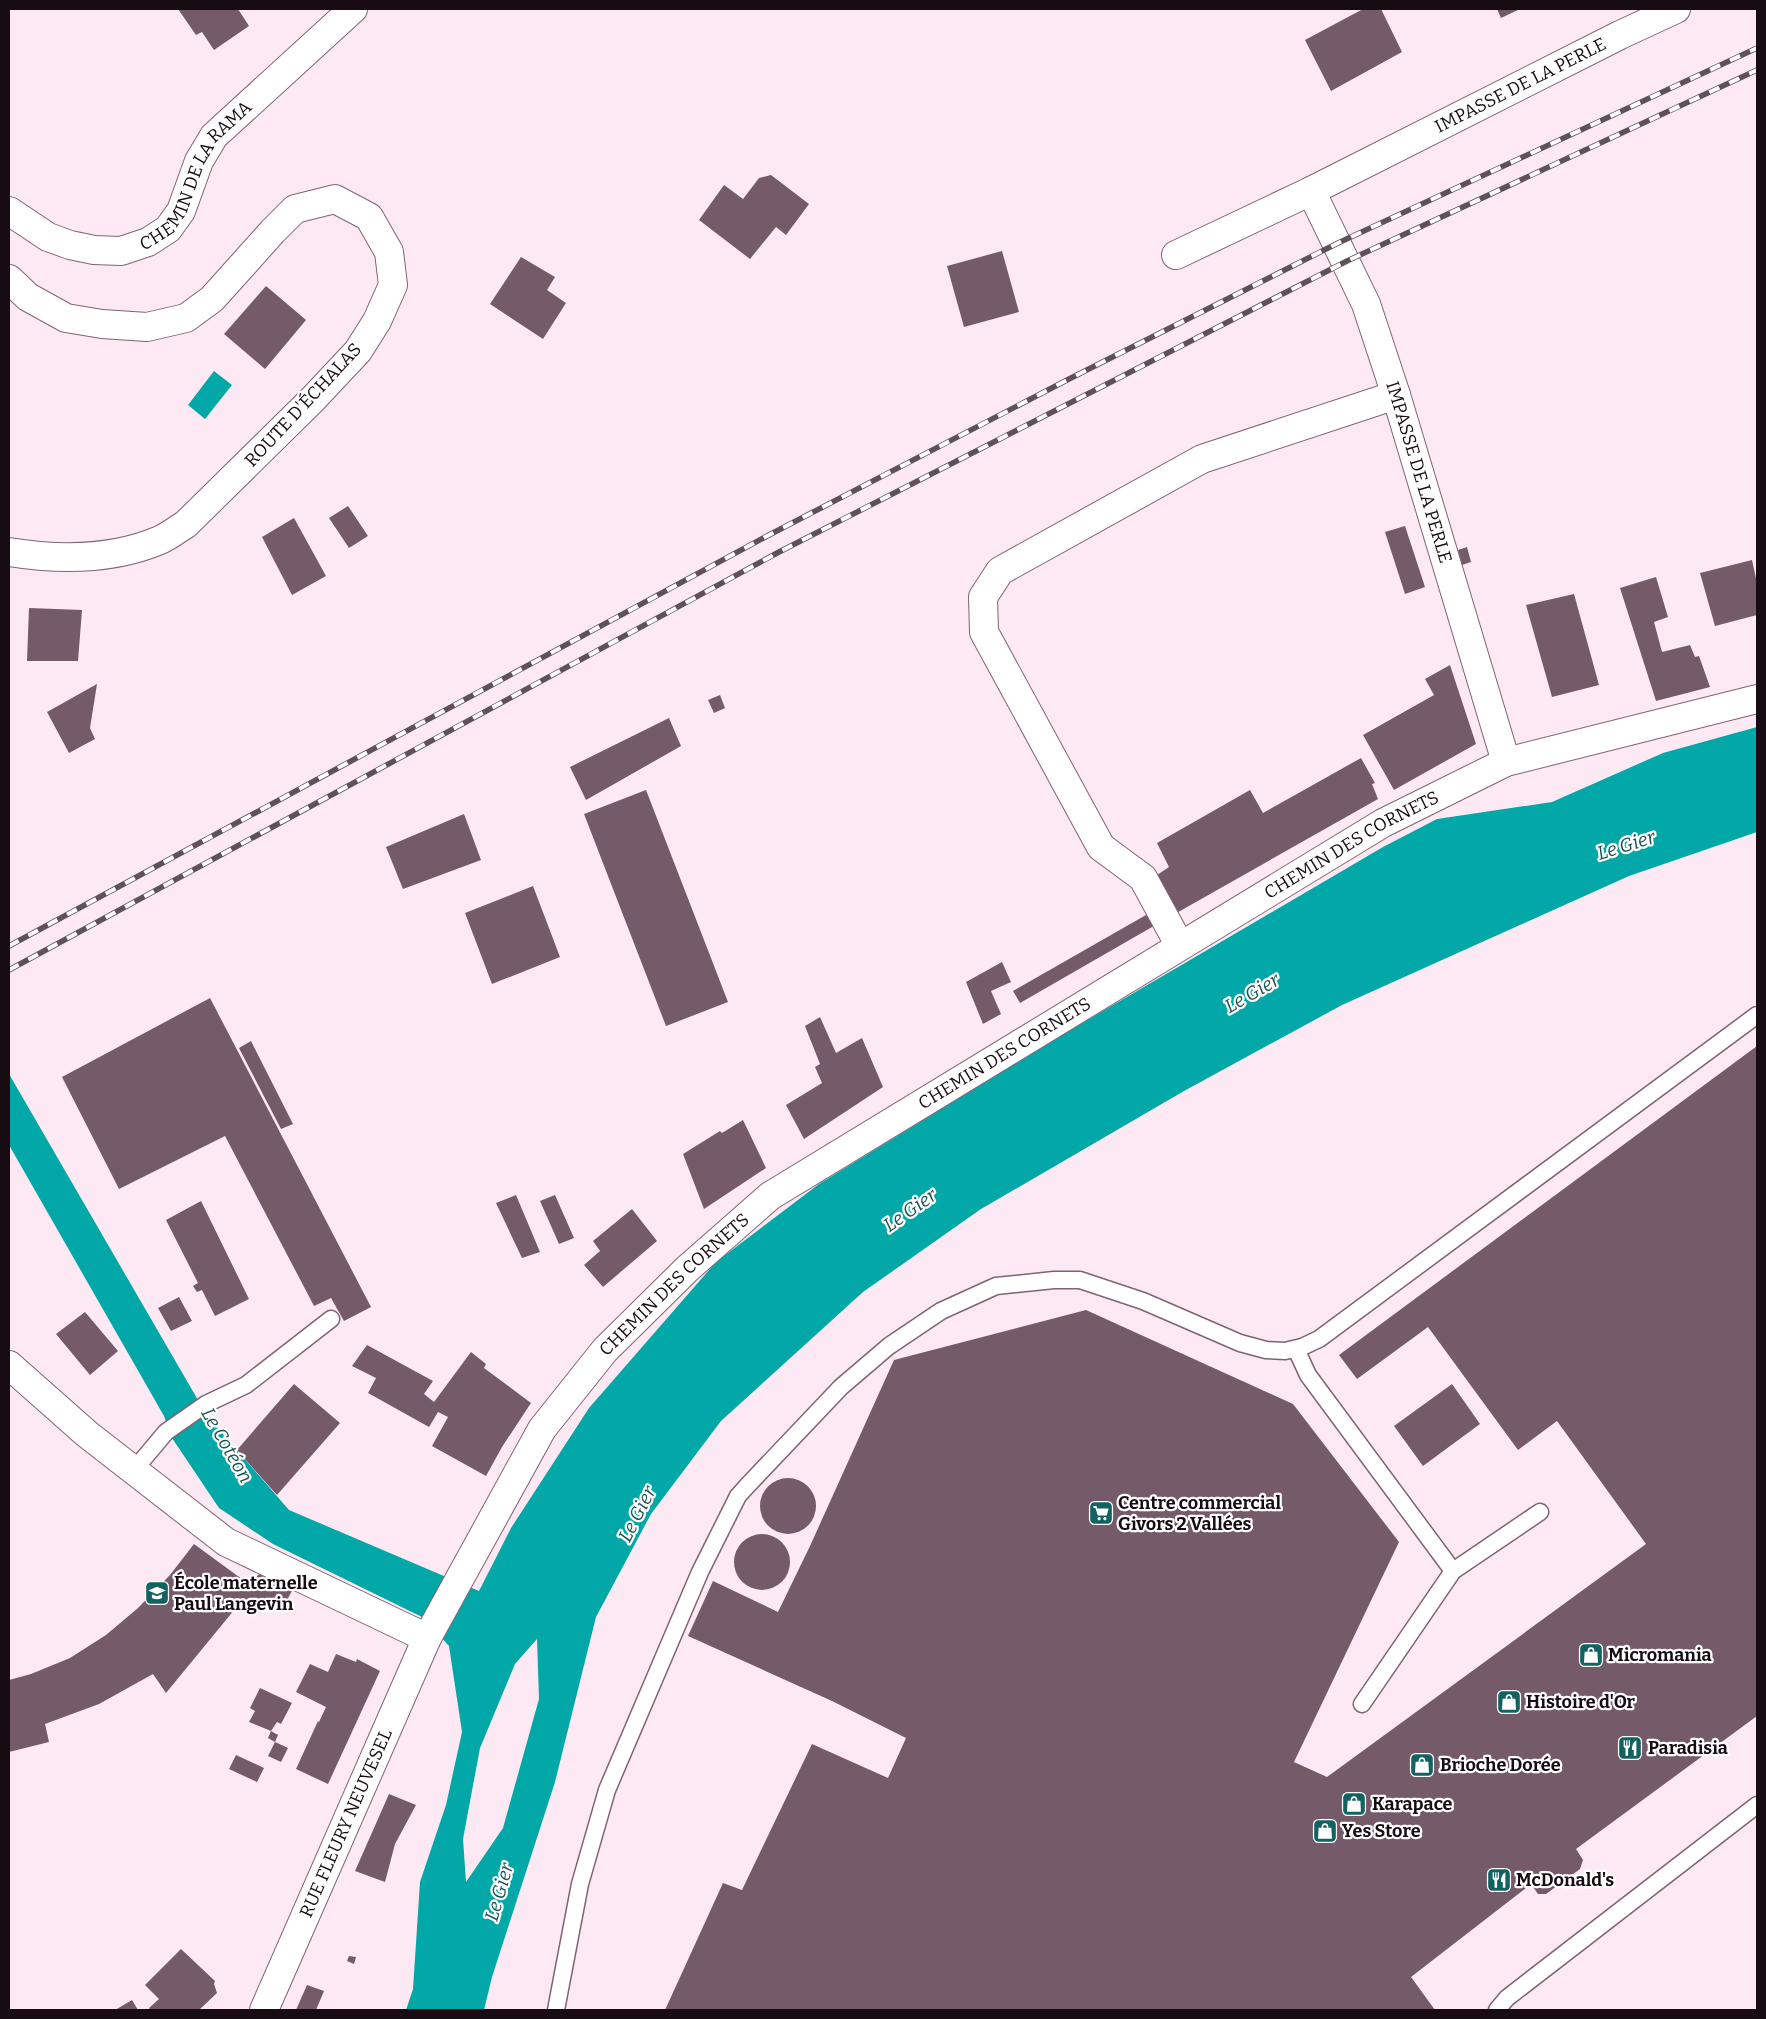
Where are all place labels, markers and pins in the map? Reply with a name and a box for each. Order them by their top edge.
place label: Centre commercial Givors 2 Vallées [1118,1492,1281,1535]
supermarket icon: Centre commercial Givors 2 Vallées [1088,1500,1114,1526]
place label: École maternelle Paul Langevin [174,1571,318,1615]
school or university icon: École maternelle Paul Langevin [144,1580,170,1606]
shop icon: Micromania [1578,1642,1604,1668]
place label: Micromania [1608,1644,1712,1666]
shop icon: Histoire d'Or [1496,1689,1522,1715]
place label: Histoire d'Or [1526,1691,1636,1713]
restaurant icon: Paradisia [1617,1735,1643,1761]
place label: Paradisia [1648,1737,1728,1759]
shop icon: Brioche Dorée [1409,1752,1435,1778]
place label: Brioche Dorée [1440,1754,1561,1776]
shop icon: Karapace [1341,1791,1367,1817]
place label: Karapace [1372,1793,1453,1815]
shop icon: Yes Store [1312,1818,1338,1844]
place label: Yes Store [1342,1820,1421,1842]
restaurant icon: McDonald's [1486,1867,1512,1893]
place label: McDonald's [1516,1869,1614,1891]

